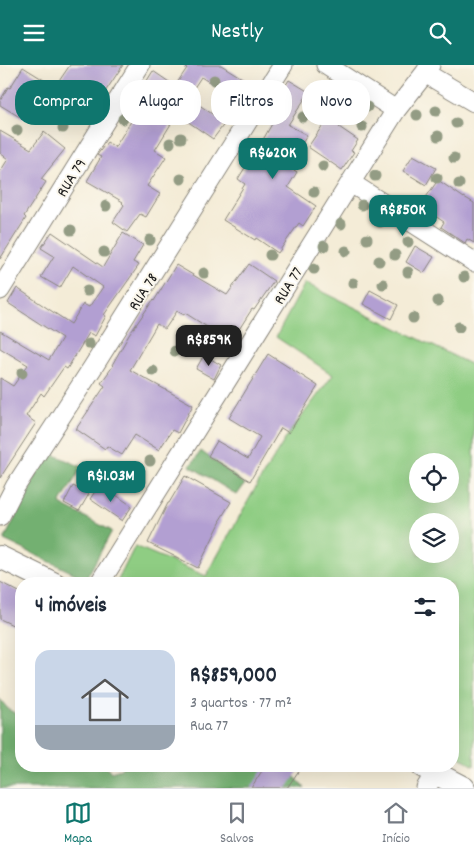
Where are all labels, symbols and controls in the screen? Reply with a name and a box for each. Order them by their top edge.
text: Nestly [211,17,263,48]
icon: menu [20,19,48,47]
icon: search [426,19,454,47]
chip: Comprar [15,80,110,125]
chip: Alugar [120,80,201,125]
chip: Filtros [211,80,292,125]
chip: Novo [302,80,370,125]
pin: R$620K [232,137,314,180]
text: R$620K [250,142,296,165]
street label: RUA 79 [51,155,93,202]
pin: R$850K [362,195,444,237]
text: R$850K [380,199,426,222]
street label: RUA 77 [269,263,310,309]
street label: RUA 78 [124,269,165,316]
pin: R$859K [168,325,250,367]
text: R$859K [187,329,231,352]
map controls [409,453,459,563]
button: locate [409,453,459,503]
pin: R$1.03M [65,461,157,503]
text: R$1.03M [87,465,135,488]
button: layers [409,513,459,563]
text: 4 imóveis [35,592,107,622]
icon: filters [411,593,439,621]
text: R$859,000 [190,662,277,692]
icon: home [75,670,135,730]
text: 3 quartos · 77 m² [190,692,292,715]
text: Rua 77 [190,715,228,738]
tab: Mapa [64,799,92,849]
tab: Salvos [220,799,254,849]
tab: Início [382,799,410,849]

